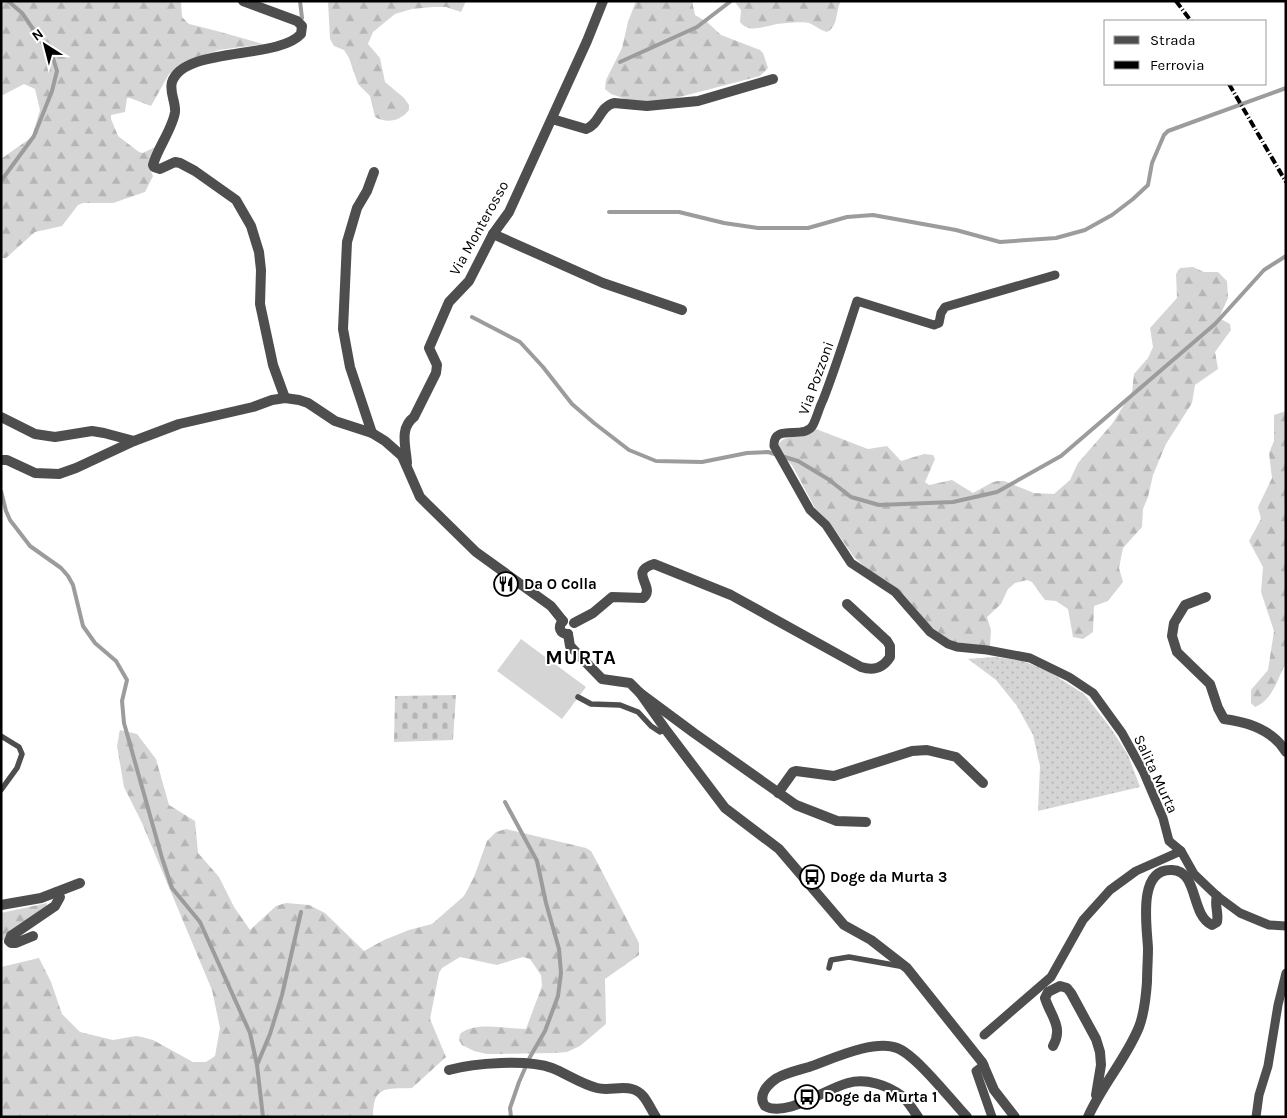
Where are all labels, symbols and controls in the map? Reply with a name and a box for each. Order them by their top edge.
north arrow [20,20,70,70]
legend [1104,20,1267,85]
text: N [29,25,47,45]
text: Strada [1150,31,1196,49]
text: Ferrovia [1150,56,1204,74]
street label: Via Monterosso [446,177,512,279]
street label: Via Pozzoni [794,339,838,417]
restaurant icon: Da O Colla [493,571,519,597]
place label: Da O Colla [524,575,597,593]
district label: MURTA [545,646,617,669]
street label: Salita Murta [1130,732,1182,816]
bus stop icon: Doge da Murta 3 [799,864,825,890]
place label: Doge da Murta 3 [830,868,947,886]
bus stop icon: Doge da Murta 1 [794,1084,820,1110]
place label: Doge da Murta 1 [824,1088,937,1106]

